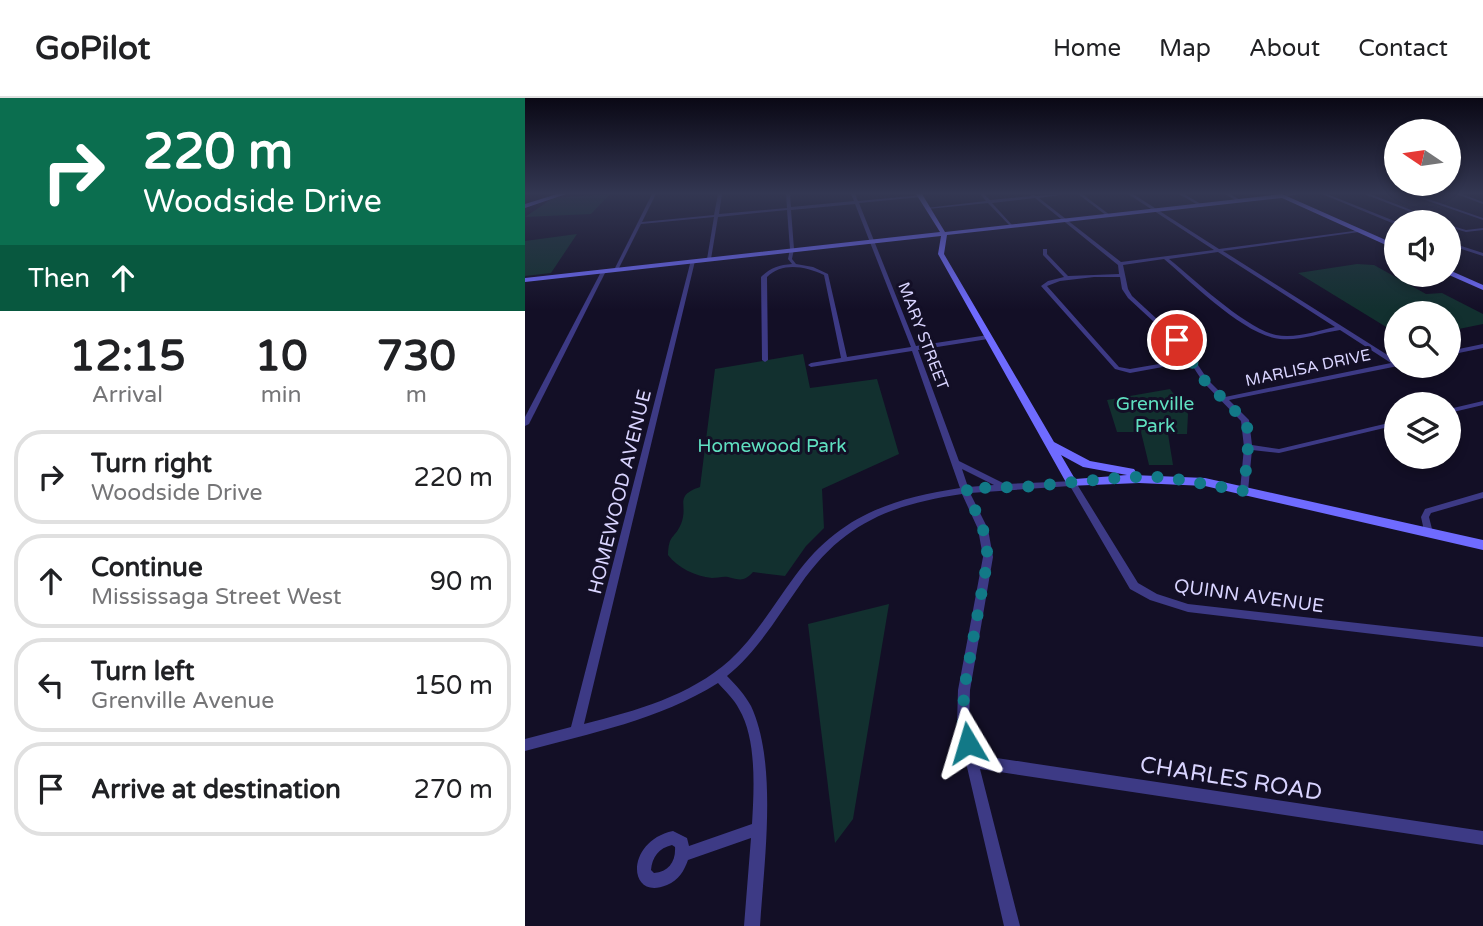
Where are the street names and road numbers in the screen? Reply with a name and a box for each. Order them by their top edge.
street label: MARY STREET [893,279,953,393]
street label: MARLISA DRIVE [1243,345,1373,391]
street label: HOMEWOOD AVENUE [584,387,656,597]
street label: QUINN AVENUE [1173,575,1325,617]
street label: CHARLES ROAD [1138,751,1324,807]

